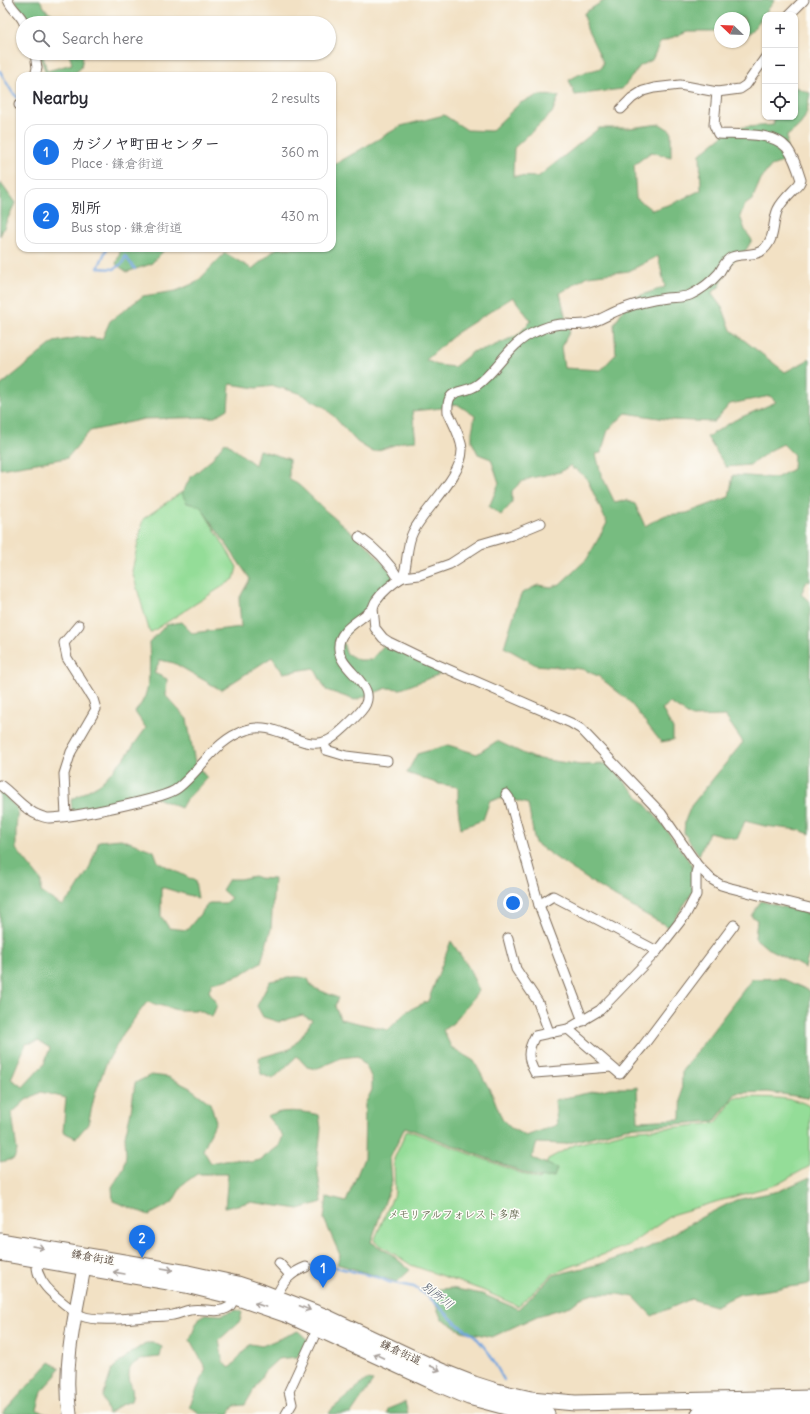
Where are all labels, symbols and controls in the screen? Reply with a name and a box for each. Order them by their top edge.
north arrow [714,12,750,48]
map controls [762,12,798,120]
button: + [762,12,798,48]
search box [16,16,336,60]
icon: search [30,27,52,49]
text: Search here [62,29,143,48]
button: − [762,48,798,84]
button: locate [762,84,798,120]
text: Nearby [32,87,88,109]
text: 2 results [271,90,320,107]
text: カジノヤ町田センター [71,134,220,153]
text: 1 [43,144,49,161]
text: 360 m [281,144,319,161]
text: Place · 鎌倉街道 [71,155,164,172]
text: 別所 [71,198,101,217]
text: 2 [42,208,50,225]
text: 430 m [281,208,319,225]
text: Bus stop · 鎌倉街道 [71,219,182,236]
your location [503,893,523,913]
park label: メモリアルフォレスト多摩 [388,1207,520,1221]
pin: 2 [129,1225,155,1258]
one-way arrow [32,1243,45,1251]
street label: 鎌倉街道 [70,1246,116,1268]
pin: 1 [310,1255,336,1288]
one-way arrow [160,1265,173,1273]
one-way arrow [113,1269,126,1277]
water label: 別所川 [419,1278,457,1312]
one-way arrow [254,1300,266,1308]
one-way arrow [298,1305,310,1313]
street label: 鎌倉街道 [378,1336,424,1368]
one-way arrow [373,1352,385,1360]
one-way arrow [429,1365,441,1373]

